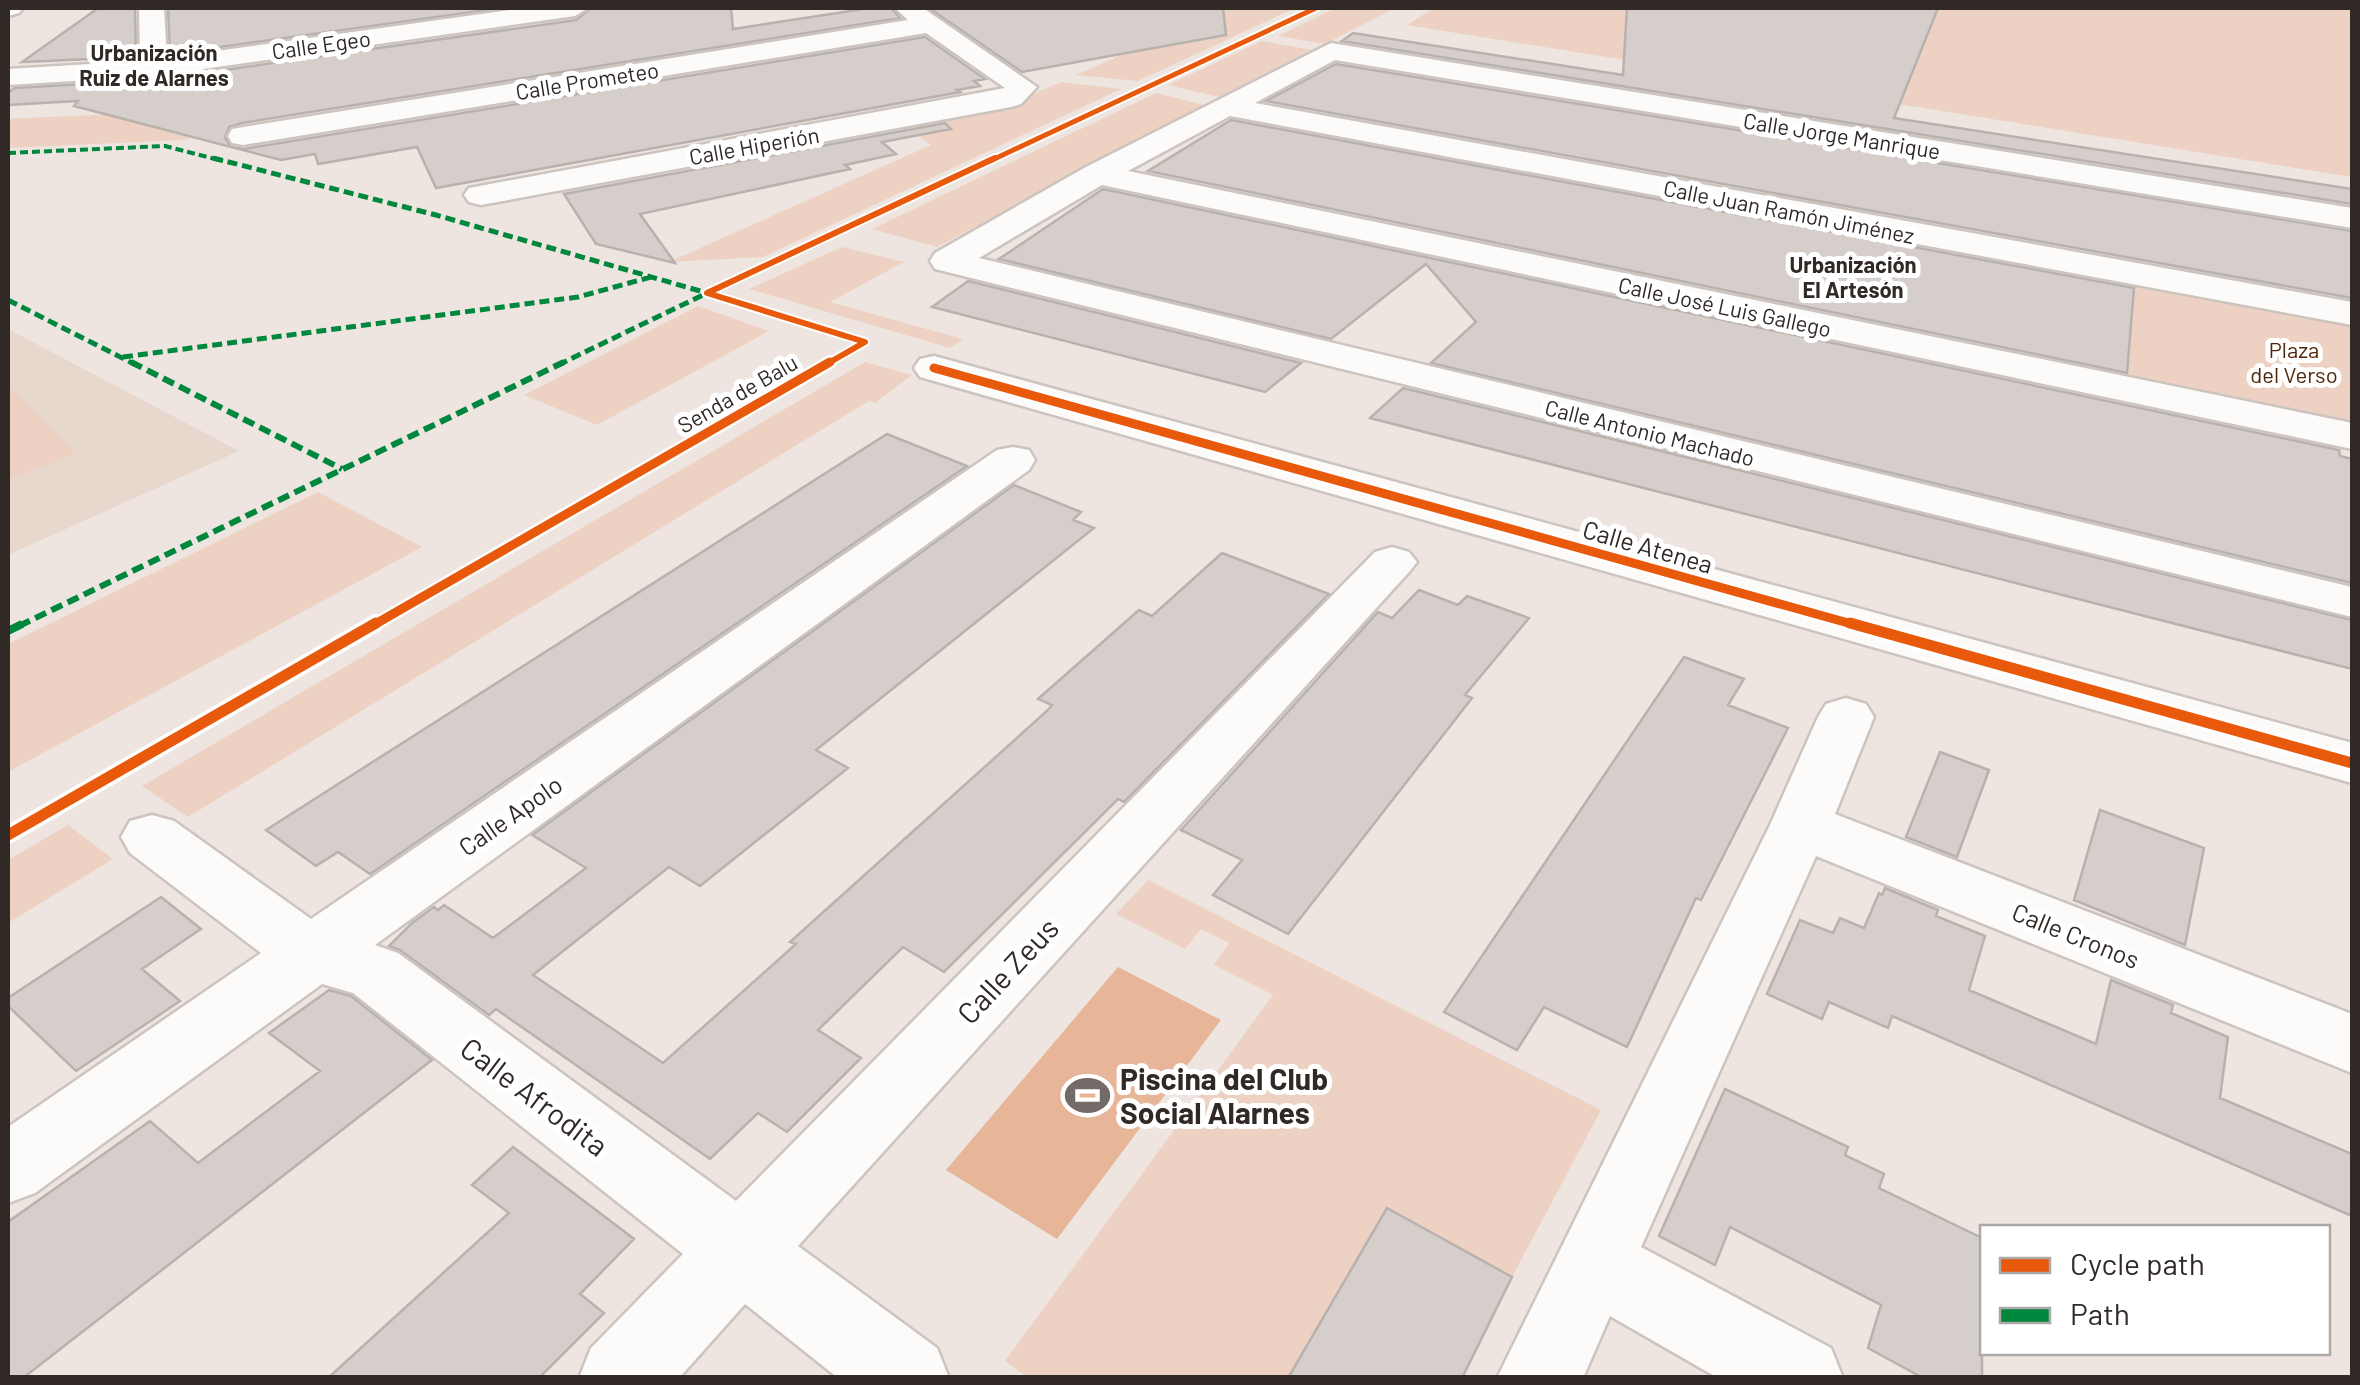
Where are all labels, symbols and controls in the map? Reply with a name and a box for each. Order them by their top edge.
street label: Calle Egeo [270,24,372,64]
district label: Urbanización Ruiz de Alarnes [79,39,229,90]
street label: Calle Prometeo [514,56,660,104]
street label: Calle Jorge Manrique [1742,107,1942,163]
street label: Calle Hiperión [687,121,821,169]
street label: Calle Juan Ramón Jiménez [1661,174,1917,248]
district label: Urbanización El Artesón [1789,251,1917,302]
street label: Calle José Luis Gallego [1616,271,1834,341]
park label: Plaza del Verso [2250,336,2338,387]
street label: Senda de Balu [673,348,801,438]
street label: Calle Antonio Machado [1543,393,1757,471]
street label: Calle Atenea [1580,513,1716,579]
street label: Calle Apolo [452,768,568,862]
street label: Calle Cronos [2008,896,2144,974]
street label: Calle Zeus [949,909,1065,1031]
street label: Calle Afrodita [454,1029,616,1163]
place label: Piscina del Club Social Alarnes [1120,1060,1328,1130]
sports icon: Piscina del Club Social Alarnes [1063,1071,1111,1119]
legend [1980,1225,2330,1355]
text: Cycle path [2070,1245,2205,1281]
text: Path [2070,1295,2130,1331]

